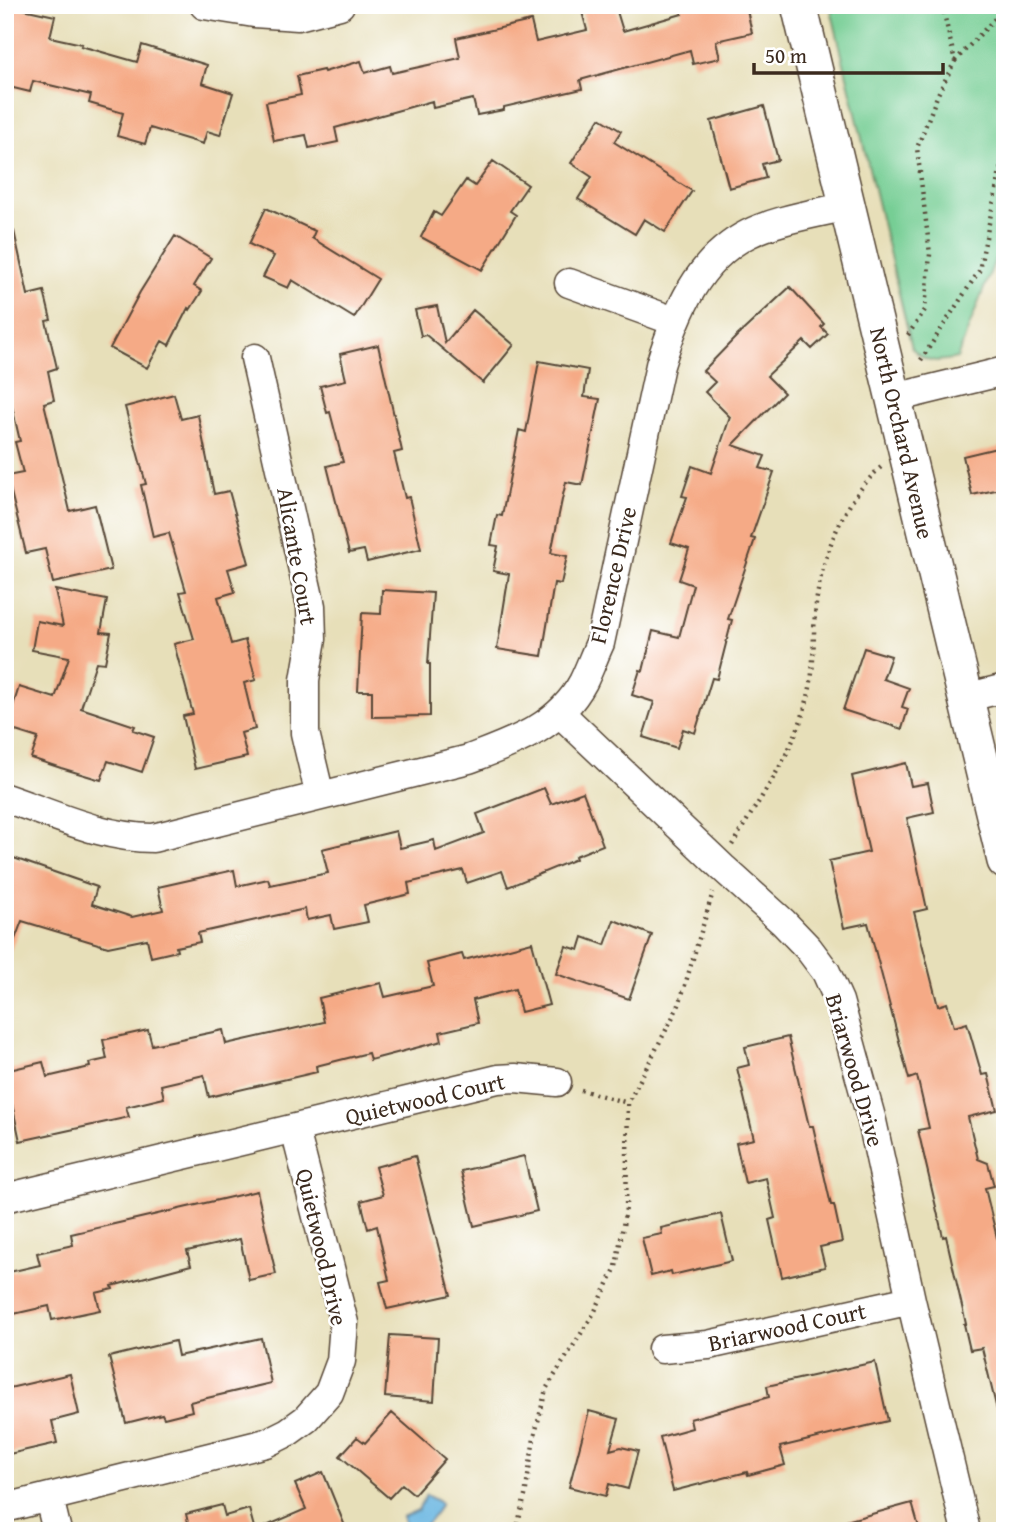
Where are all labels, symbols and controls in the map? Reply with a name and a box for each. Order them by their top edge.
scale bar [754,32,944,76]
text: 50 m [765,40,807,71]
street label: North Orchard Avenue [862,324,943,542]
street label: Alicante Court [269,485,326,627]
street label: Florence Drive [581,503,644,647]
street label: Briarwood Drive [818,990,893,1150]
street label: Quietwood Court [342,1064,508,1133]
street label: Quietwood Drive [288,1165,357,1329]
street label: Briarwood Court [705,1294,869,1359]

